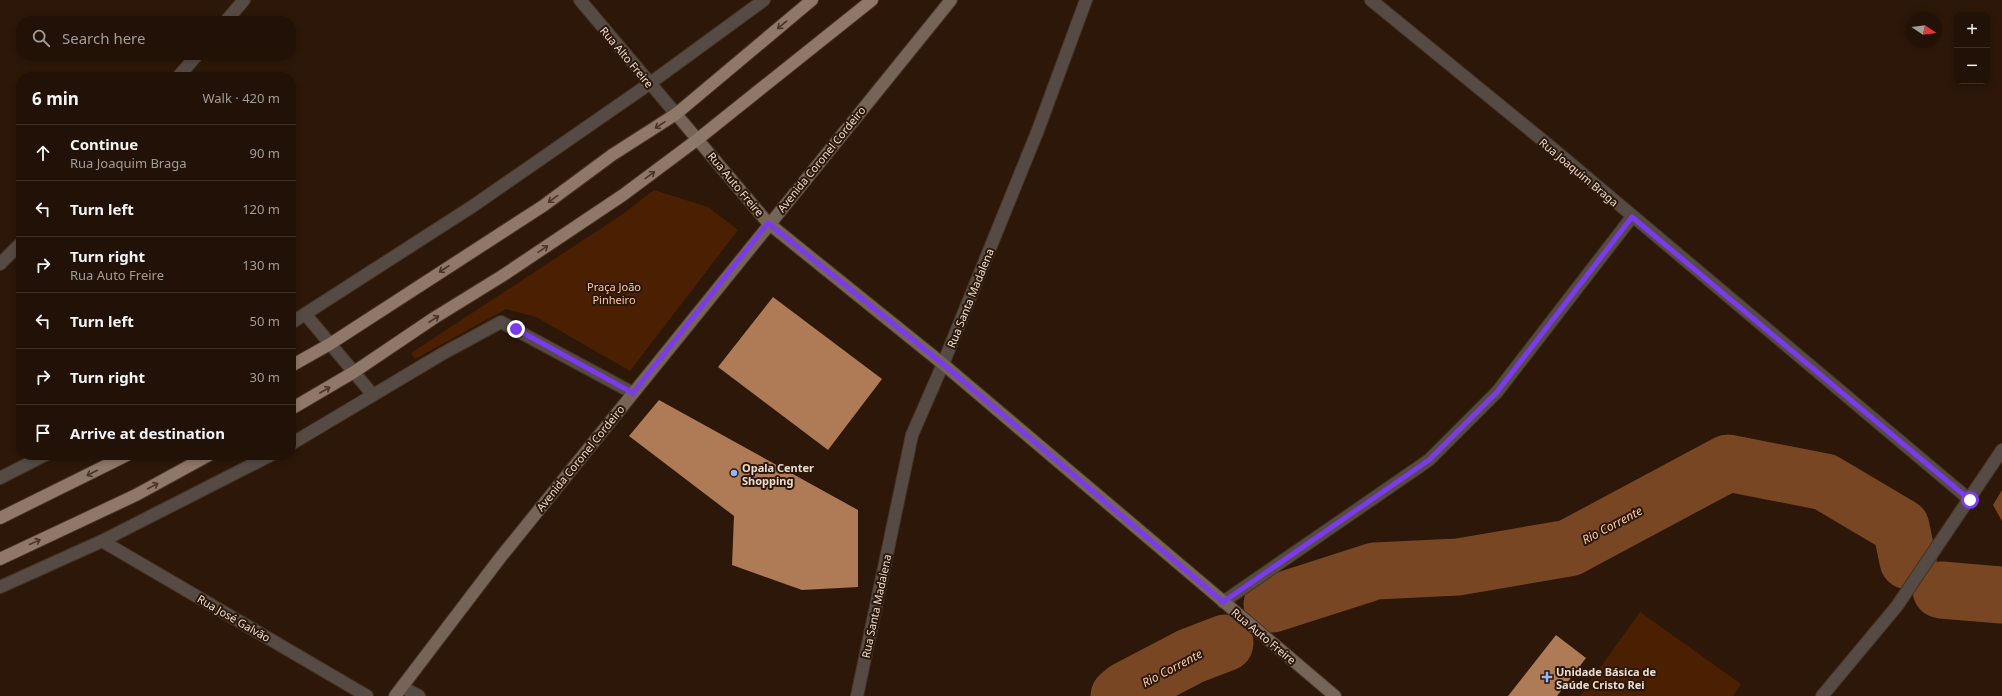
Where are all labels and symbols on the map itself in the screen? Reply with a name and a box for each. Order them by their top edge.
north arrow [1906,12,1942,48]
one-way arrow [777,21,788,30]
street label: Rua Alto Freire [597,23,657,91]
street label: Avenida Coronel Cordeiro [774,103,869,215]
one-way arrow [654,121,666,129]
street label: Rua Joaquim Braga [1536,135,1622,209]
street label: Rua Auto Freire [705,149,767,219]
one-way arrow [644,171,655,179]
one-way arrow [548,194,559,203]
one-way arrow [537,245,548,253]
street label: Rua Santa Madalena [943,246,997,350]
one-way arrow [438,266,450,274]
park label: Praça João Pinheiro [587,279,641,307]
one-way arrow [428,314,439,323]
route end [507,320,525,338]
one-way arrow [319,385,331,393]
street label: Avenida Coronel Cordeiro [533,402,628,514]
place label: Opala Center Shopping [742,460,814,488]
marker: Opala Center Shopping [729,468,739,478]
one-way arrow [86,470,98,477]
one-way arrow [146,481,158,489]
route start [1961,491,1979,509]
water label: Rio Corrente [1579,502,1645,548]
one-way arrow [29,538,41,545]
street label: Rua Santa Madalena [858,553,894,659]
street label: Rua José Galvão [195,591,274,645]
street label: Rua Auto Freire [1229,605,1299,667]
water label: Rio Corrente [1139,645,1205,691]
place label: Unidade Básica de Saúde Cristo Rei [1556,664,1656,692]
marker: Unidade Básica de Saúde Cristo Rei [1541,671,1553,683]

